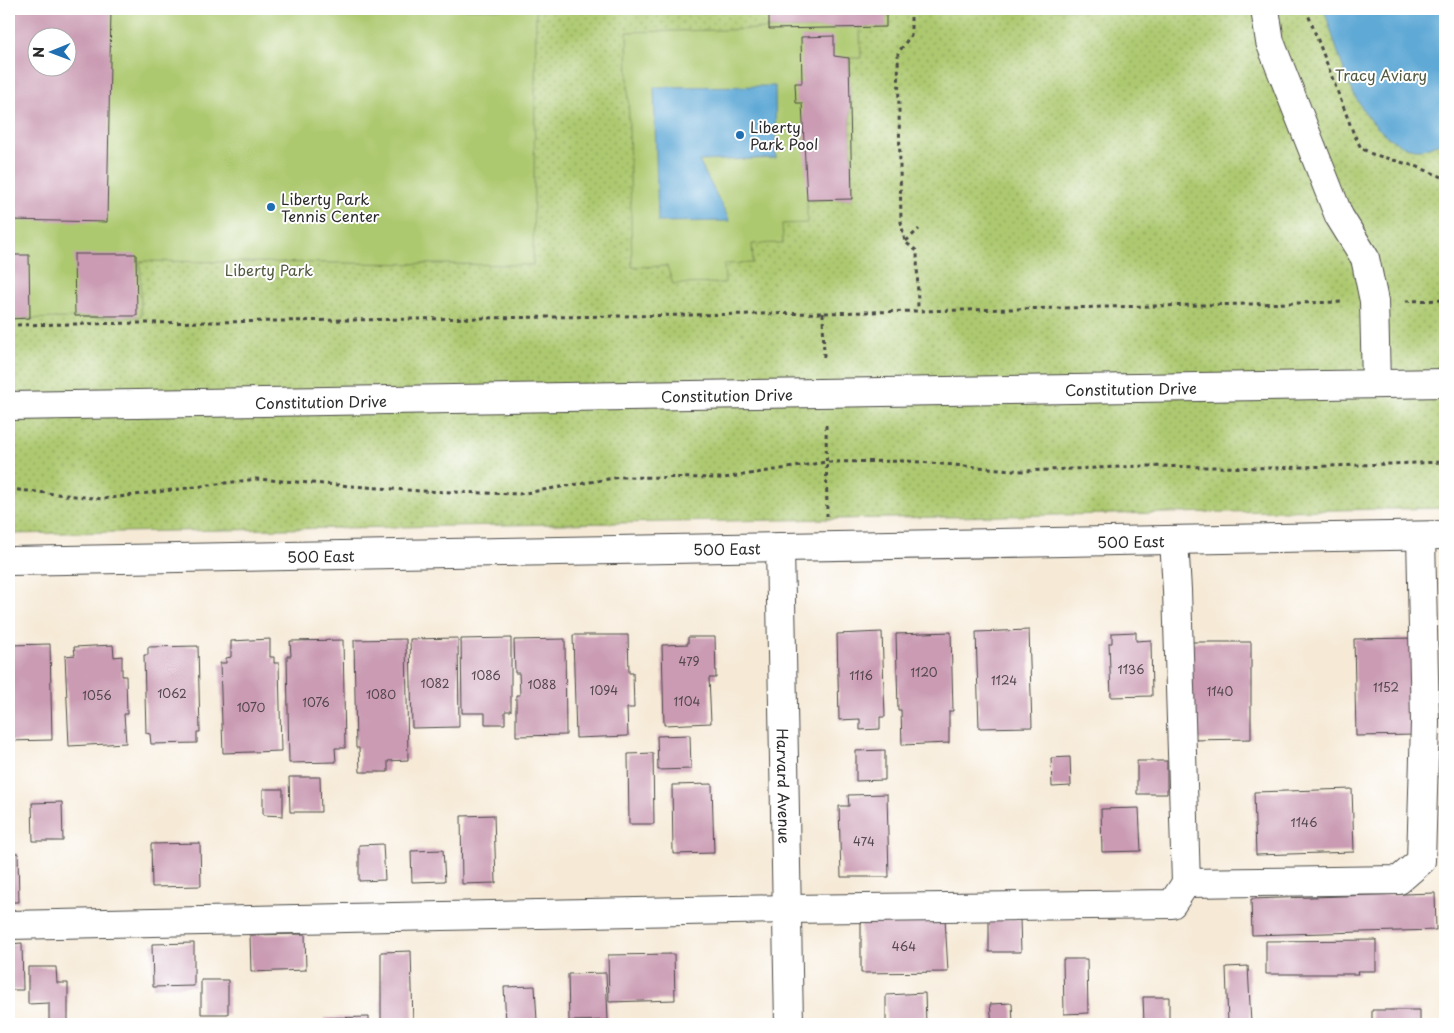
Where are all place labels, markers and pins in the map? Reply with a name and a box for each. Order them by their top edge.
place label: Liberty Park Pool [750,115,818,155]
marker: Liberty Park Pool [734,129,746,141]
place label: Liberty Park Tennis Center [281,187,380,227]
marker: Liberty Park Tennis Center [265,201,277,213]

